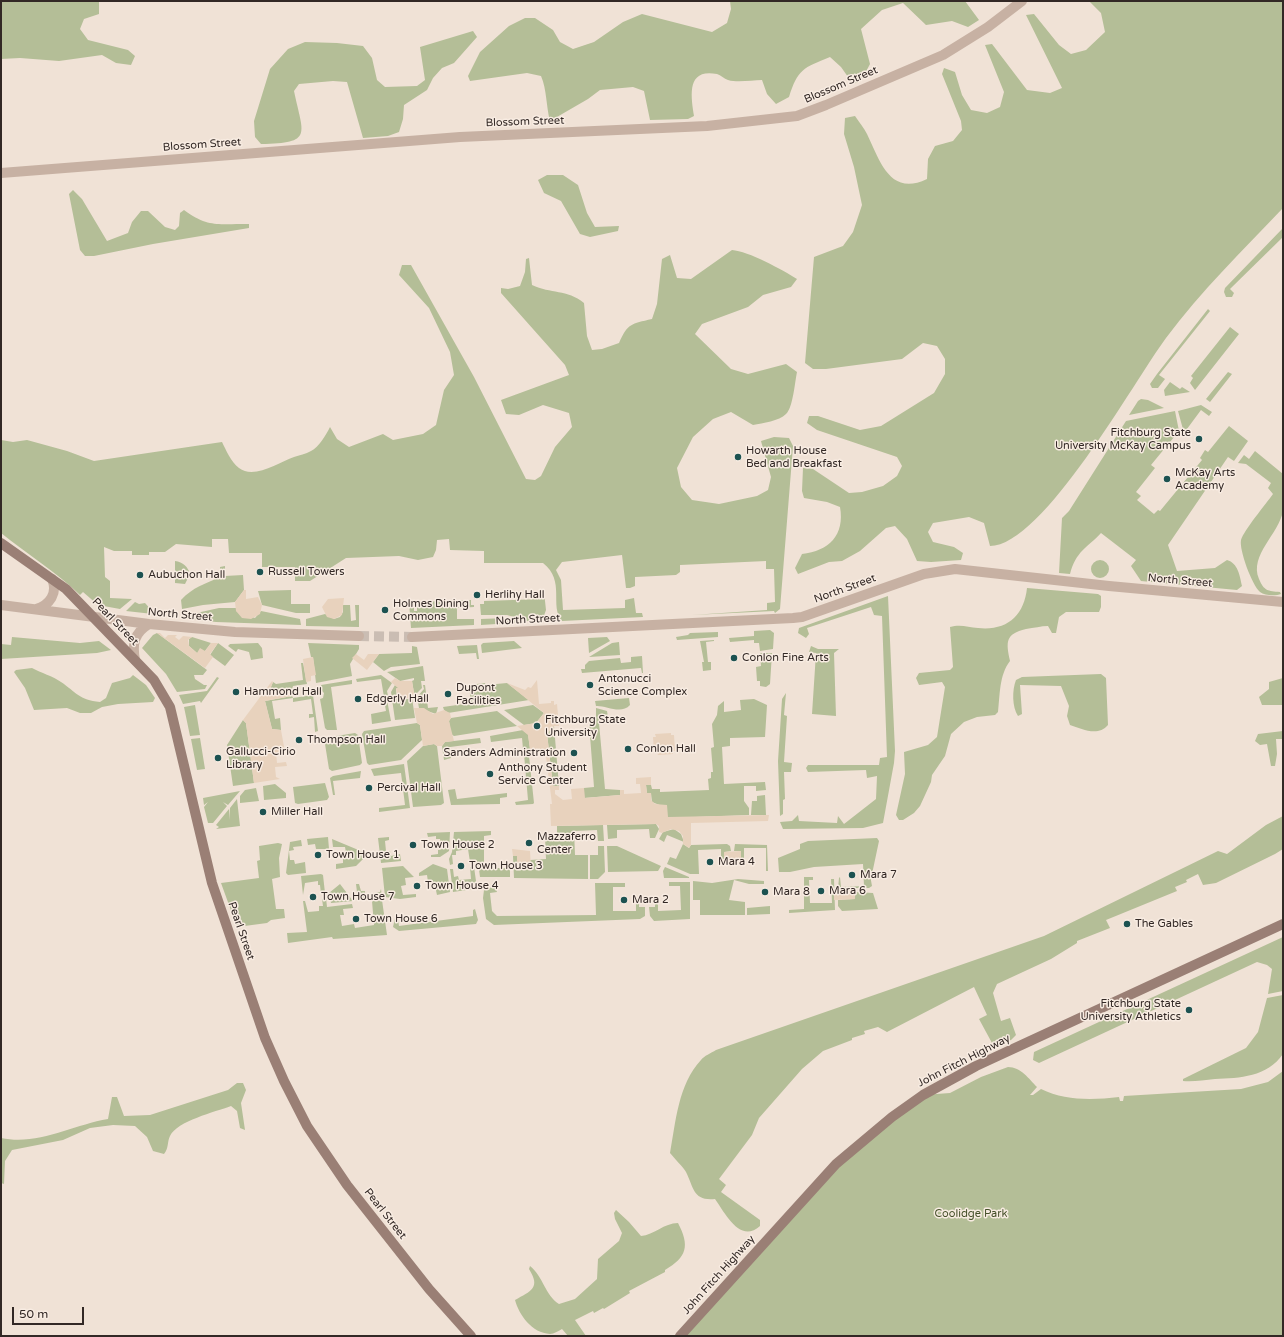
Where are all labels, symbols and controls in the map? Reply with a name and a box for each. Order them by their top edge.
street label: Blossom Street [802,64,880,106]
street label: Blossom Street [485,114,565,130]
street label: Blossom Street [162,136,242,154]
place label: Fitchburg State University McKay Campus [1055,426,1191,452]
marker: Fitchburg State University McKay Campus [1194,434,1204,444]
place label: Howarth House Bed and Breakfast [746,444,842,470]
marker: Howarth House Bed and Breakfast [733,452,743,462]
place label: McKay Arts Academy [1175,466,1235,492]
marker: McKay Arts Academy [1162,474,1172,484]
place label: Russell Towers [268,565,345,579]
marker: Russell Towers [255,567,265,577]
place label: Aubuchon Hall [148,568,225,582]
marker: Aubuchon Hall [135,570,145,580]
street label: North Street [812,572,878,606]
street label: North Street [1147,572,1213,590]
place label: Herlihy Hall [485,588,544,602]
marker: Herlihy Hall [472,590,482,600]
street label: Pearl Street [89,596,141,648]
place label: Holmes Dining Commons [393,597,469,623]
marker: Holmes Dining Commons [380,605,390,615]
street label: North Street [147,606,213,624]
street label: North Street [495,612,561,628]
place label: Conlon Fine Arts [742,651,829,665]
marker: Conlon Fine Arts [729,653,739,663]
place label: Antonucci Science Complex [598,672,687,698]
marker: Antonucci Science Complex [585,680,595,690]
place label: Dupont Facilities [456,681,501,707]
place label: Hammond Hall [244,685,322,699]
marker: Hammond Hall [231,687,241,697]
marker: Dupont Facilities [443,689,453,699]
place label: Edgerly Hall [366,692,429,706]
marker: Edgerly Hall [353,694,363,704]
place label: Fitchburg State University [545,713,626,739]
marker: Fitchburg State University [532,721,542,731]
place label: Thompson Hall [307,733,386,747]
marker: Thompson Hall [294,735,304,745]
place label: Conlon Hall [636,742,696,756]
marker: Conlon Hall [623,744,633,754]
place label: Gallucci-Cirio Library [226,745,296,771]
place label: Sanders Administration [444,746,566,760]
marker: Sanders Administration [569,748,579,758]
marker: Gallucci-Cirio Library [213,753,223,763]
place label: Anthony Student Service Center [498,761,587,787]
marker: Anthony Student Service Center [485,769,495,779]
place label: Percival Hall [377,781,441,795]
marker: Percival Hall [364,783,374,793]
place label: Miller Hall [271,805,323,819]
marker: Miller Hall [258,807,268,817]
place label: Mazzaferro Center [537,830,596,856]
place label: Town House 2 [421,838,495,852]
marker: Mazzaferro Center [524,838,534,848]
marker: Town House 2 [408,840,418,850]
place label: Town House 1 [326,848,400,862]
marker: Town House 1 [313,850,323,860]
place label: Mara 4 [718,855,755,869]
marker: Mara 4 [705,857,715,867]
place label: Town House 3 [469,859,543,873]
marker: Town House 3 [456,861,466,871]
place label: Mara 7 [860,868,897,882]
marker: Mara 7 [847,870,857,880]
place label: Town House 4 [425,879,499,893]
marker: Town House 4 [412,881,422,891]
place label: Mara 6 [829,884,866,898]
place label: Mara 8 [773,885,810,899]
marker: Mara 6 [816,886,826,896]
marker: Mara 8 [760,887,770,897]
place label: Town House 7 [321,890,395,904]
marker: Town House 7 [308,892,318,902]
place label: Mara 2 [632,893,669,907]
marker: Mara 2 [619,895,629,905]
street label: Pearl Street [225,900,257,962]
place label: Town House 6 [364,912,438,926]
marker: Town House 6 [351,914,361,924]
place label: The Gables [1135,917,1193,931]
marker: The Gables [1122,919,1132,929]
place label: Fitchburg State University Athletics [1080,997,1181,1023]
marker: Fitchburg State University Athletics [1184,1005,1194,1015]
street label: John Fitch Highway [916,1032,1012,1090]
street label: Pearl Street [361,1186,409,1242]
park label: Coolidge Park [935,1207,1007,1221]
street label: John Fitch Highway [680,1233,758,1317]
scale bar [14,1299,86,1325]
text: 50 m [19,1307,48,1321]

